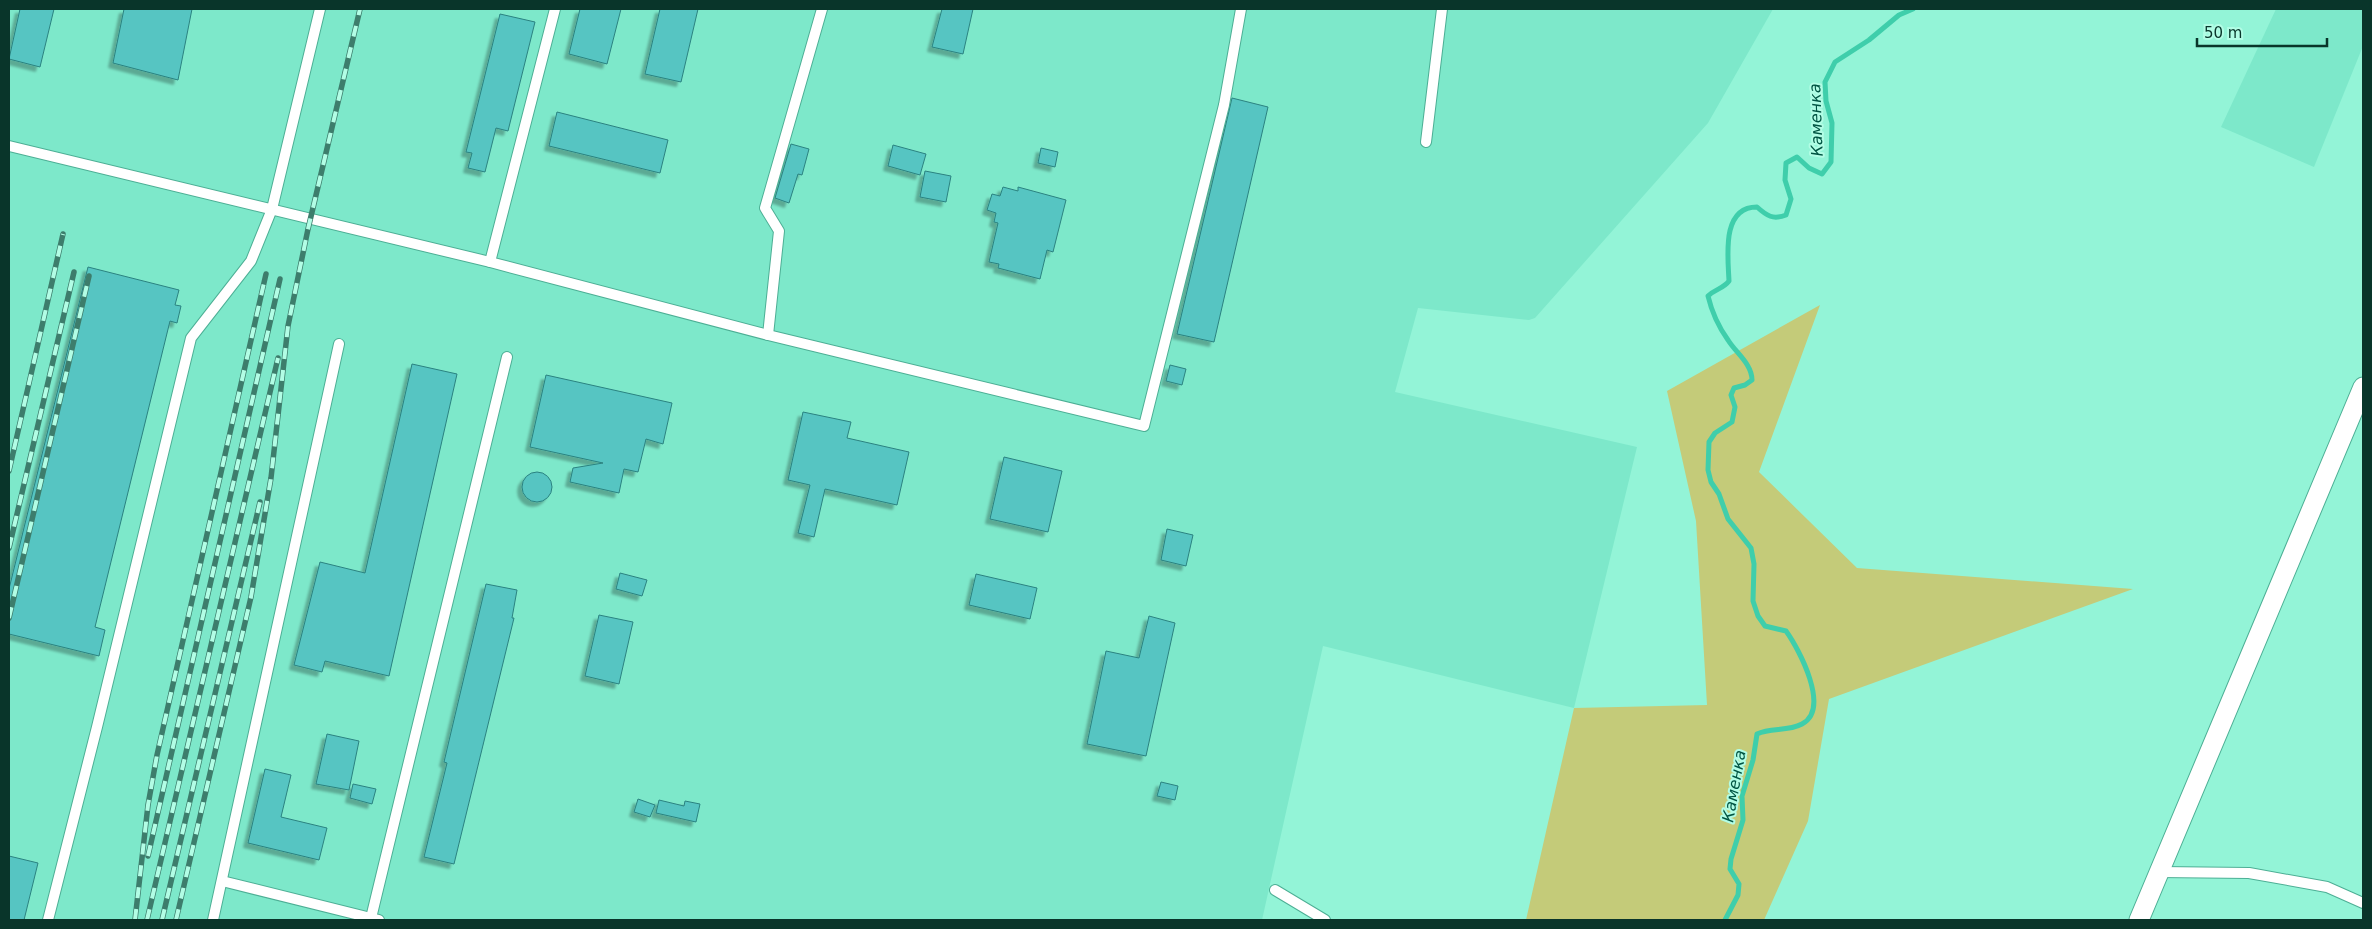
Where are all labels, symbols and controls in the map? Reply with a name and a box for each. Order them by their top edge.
scale bar [2197,15,2327,47]
text: 50 m [2204,24,2242,42]
water label: Каменка [1805,83,1827,157]
water label: Каменка [1718,748,1750,824]

